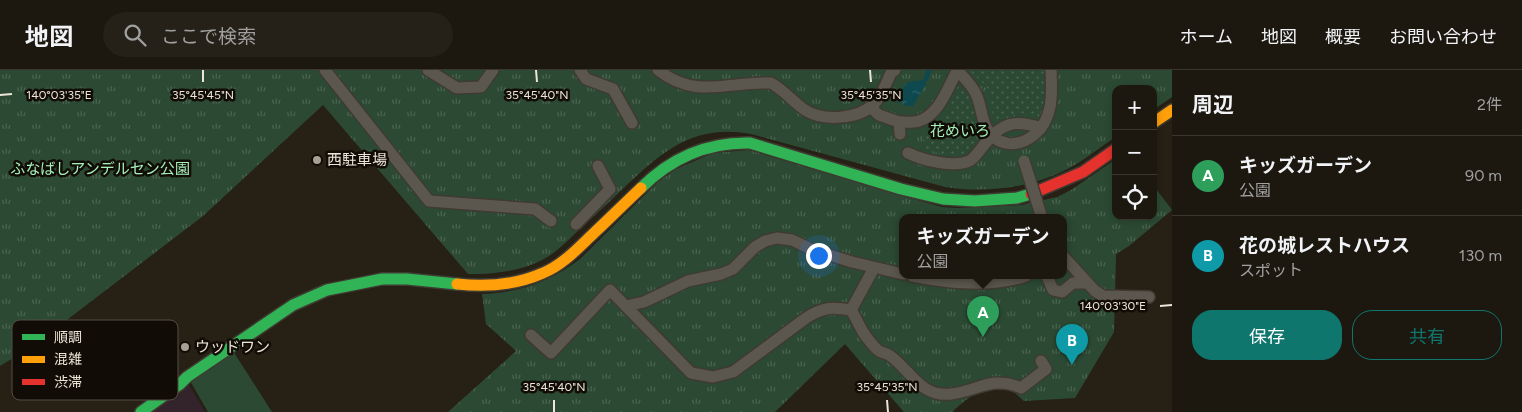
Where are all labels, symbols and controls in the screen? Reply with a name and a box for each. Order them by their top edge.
search box [103,12,453,57]
icon: search [121,21,149,49]
text: 地図 [25,22,73,51]
text: ここで検索 [161,25,256,48]
text: ホーム [1180,26,1233,48]
text: 地図 [1261,26,1297,48]
text: 概要 [1325,26,1361,48]
text: お問い合わせ [1389,26,1497,48]
map controls [1112,85,1157,220]
button: + [1112,85,1157,130]
text: 140°03'35"E [26,88,92,102]
text: 35°45'45"N [172,88,234,102]
text: 35°45'40"N [506,88,568,102]
text: 35°45'35"N [840,88,902,102]
text: 周辺 [1192,92,1234,117]
text: 2件 [1477,95,1502,114]
park label: 花めいろ [930,122,990,140]
button: − [1112,130,1157,175]
place label: 西駐車場 [327,151,387,169]
marker: 西駐車場 [311,154,323,166]
text: キッズガーデン [1239,154,1372,177]
park label: ふなばしアンデルセン公園 [10,160,190,178]
text: A [1202,166,1214,185]
text: 90 m [1465,166,1502,185]
button: locate [1112,175,1157,220]
text: 公園 [1239,181,1271,200]
popup [899,214,1067,279]
text: キッズガーデン [916,225,1050,248]
text: 花の城レストハウス [1239,234,1410,257]
your location [806,243,832,269]
text: B [1203,246,1213,265]
text: 130 m [1459,246,1502,265]
text: 公園 [916,252,949,271]
text: スポット [1239,261,1303,280]
pin: A [967,296,999,337]
text: 140°03'30"E [1080,299,1146,313]
button: 保存 [1192,310,1342,360]
button: 共有 [1352,310,1502,360]
legend [12,320,178,400]
pin: B [1056,324,1088,365]
text: 順調 [54,329,82,346]
place label: ウッドワン [195,338,270,356]
marker: ウッドワン [179,341,191,353]
text: 混雑 [54,351,82,368]
text: 渋滞 [54,374,82,391]
text: 35°45'40"N [523,380,585,394]
text: 35°45'35"N [856,380,918,394]

